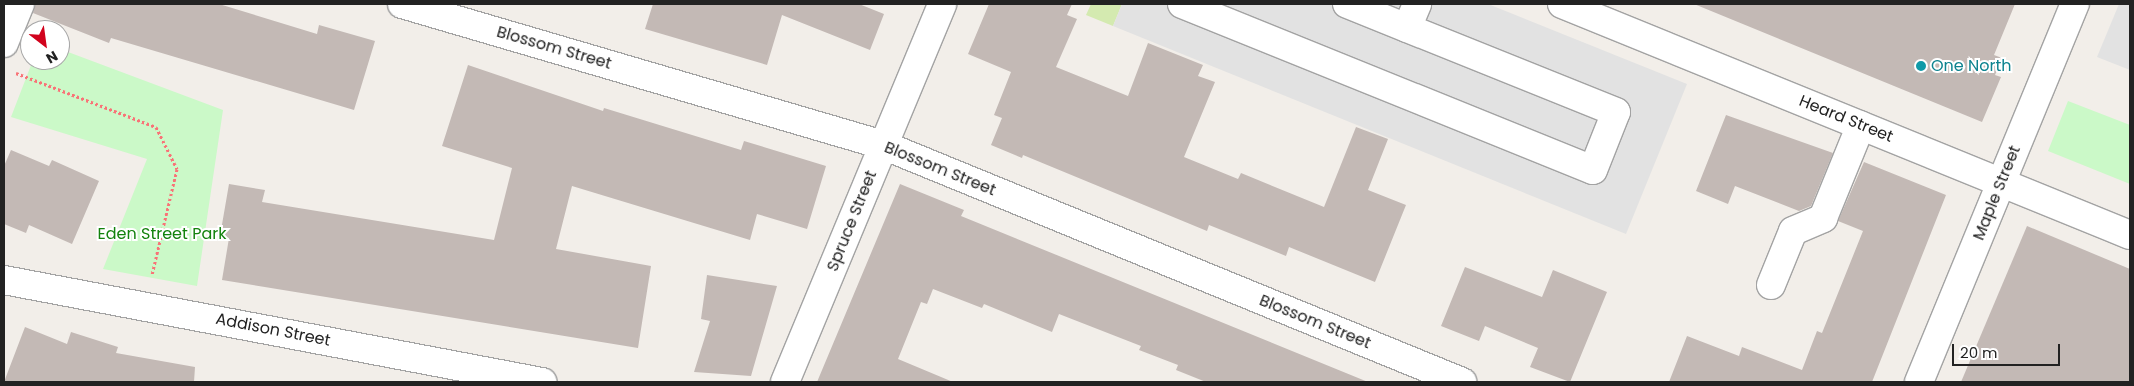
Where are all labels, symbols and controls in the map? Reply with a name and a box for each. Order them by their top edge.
north arrow [20,20,70,70]
street label: Blossom Street [494,22,614,74]
text: N [42,46,62,68]
place label: One North [1931,56,2012,76]
marker: One North [1915,60,1927,72]
street label: Heard Street [1796,91,1896,147]
street label: Blossom Street [881,138,999,200]
street label: Maple Street [1969,143,2025,243]
street label: Spruce Street [823,168,881,274]
park label: Eden Street Park [98,224,226,244]
street label: Blossom Street [1256,291,1374,353]
street label: Addison Street [214,309,332,351]
scale bar [1954,334,2062,366]
text: 20 m [1960,342,1998,363]

